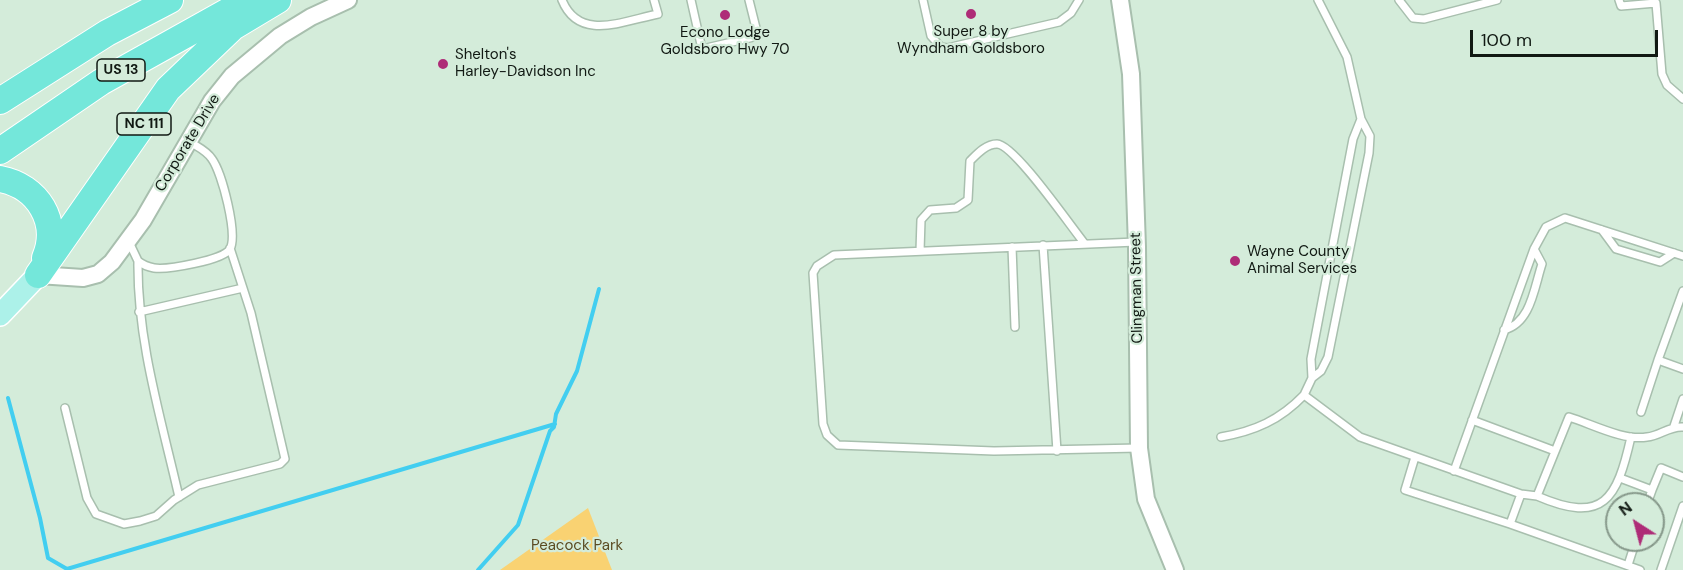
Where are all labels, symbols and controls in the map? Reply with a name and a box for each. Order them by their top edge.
marker: Super 8 by Wyndham Goldsboro [964,7,978,21]
marker: Econo Lodge Goldsboro Hwy 70 [718,8,732,22]
scale bar [1473,18,1660,56]
place label: Super 8 by Wyndham Goldsboro [897,23,1045,58]
place label: Econo Lodge Goldsboro Hwy 70 [660,24,790,59]
text: 100 m [1481,28,1532,52]
place label: Shelton's Harley-Davidson Inc [455,46,596,81]
marker: Shelton's Harley-Davidson Inc [436,57,450,71]
road number: US 13 [97,59,145,81]
street label: Corporate Drive [152,91,224,195]
road number: NC 111 [117,113,171,135]
street label: Clingman Street [1127,232,1147,344]
place label: Wayne County Animal Services [1247,243,1357,278]
marker: Wayne County Animal Services [1228,254,1242,268]
north arrow [1605,492,1665,552]
text: N [1614,497,1636,521]
park label: Peacock Park [531,537,623,555]

